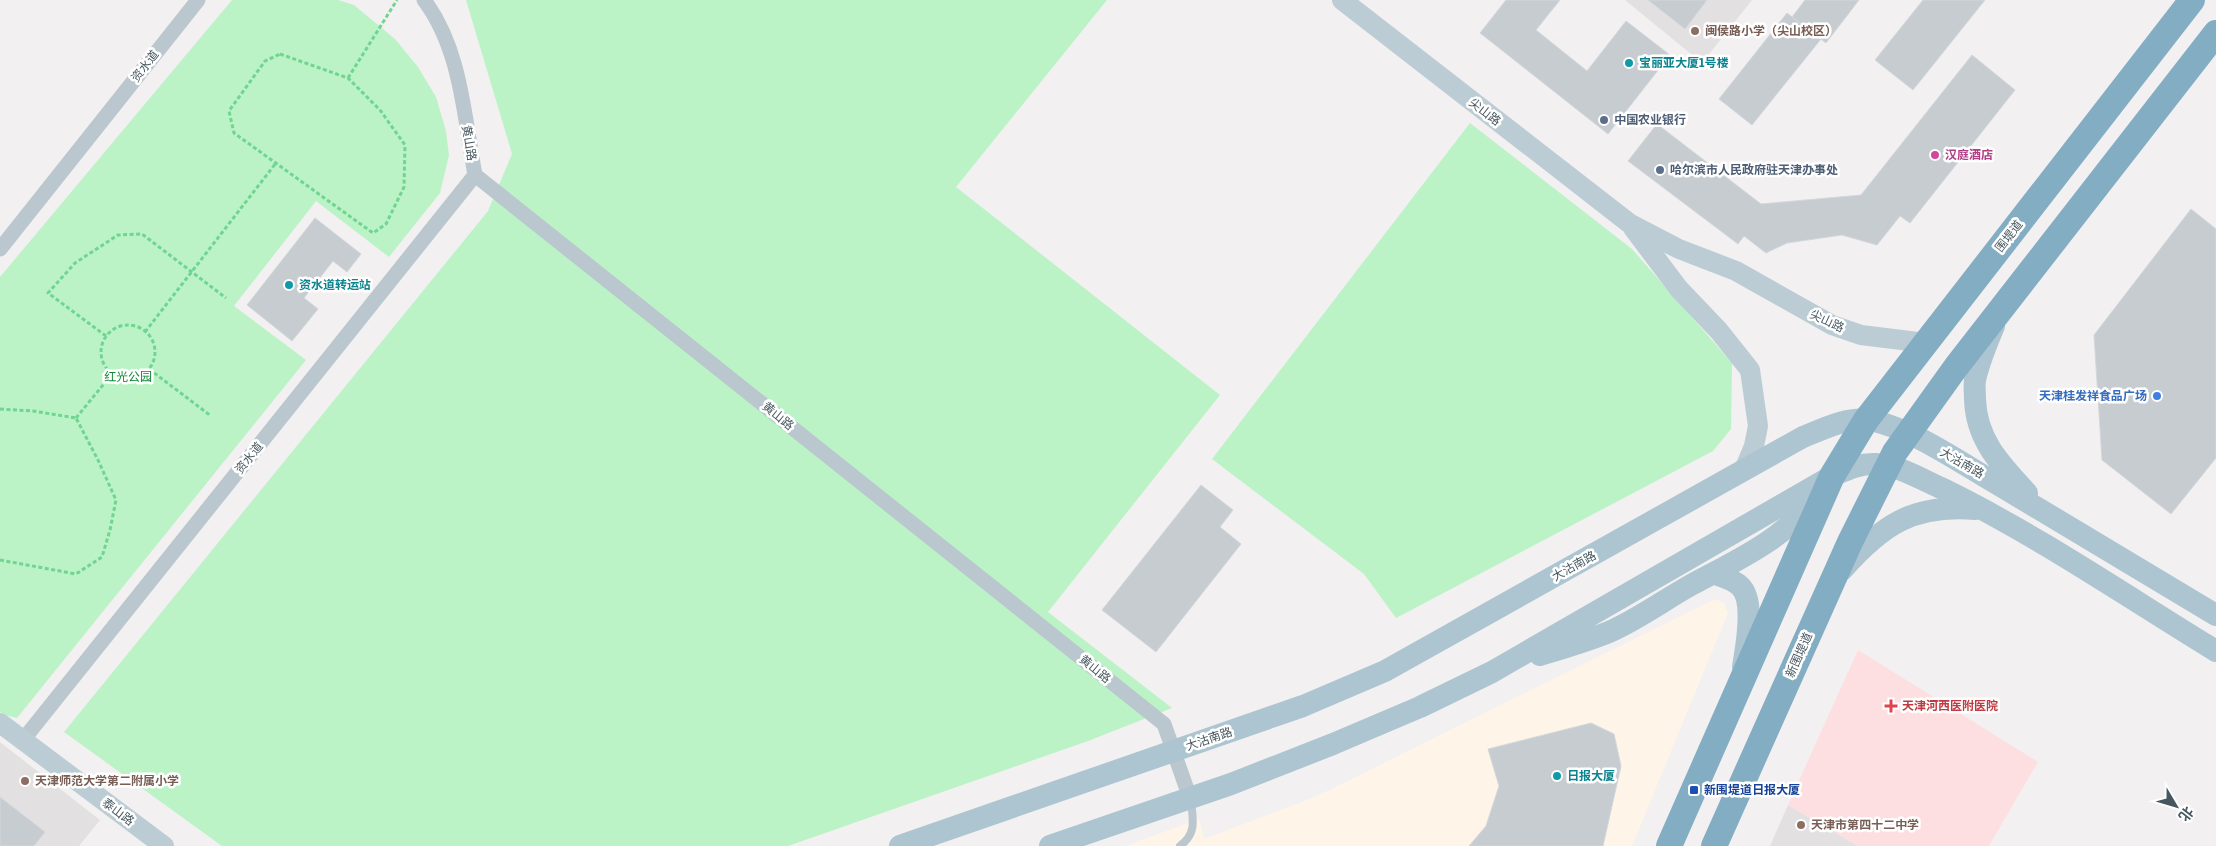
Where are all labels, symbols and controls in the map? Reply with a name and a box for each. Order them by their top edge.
place label: 闽侯路小学（尖山校区） [1705,24,1837,38]
marker: 闽侯路小学（尖山校区） [1689,25,1701,37]
street label: 资水道 [128,48,162,84]
place label: 宝丽亚大厦1号楼 [1639,56,1729,70]
marker: 宝丽亚大厦1号楼 [1623,57,1635,69]
street label: 尖山路 [1467,95,1503,129]
place label: 中国农业银行 [1614,113,1686,127]
marker: 中国农业银行 [1598,114,1610,126]
street label: 黄山路 [459,124,479,162]
place label: 汉庭酒店 [1945,148,1993,162]
marker: 汉庭酒店 [1929,149,1941,161]
place label: 哈尔滨市人民政府驻天津办事处 [1670,163,1838,177]
marker: 哈尔滨市人民政府驻天津办事处 [1654,164,1666,176]
street label: 围堤道 [1992,218,2026,254]
place label: 资水道转运站 [299,278,371,292]
marker: 资水道转运站 [283,279,295,291]
street label: 尖山路 [1808,307,1846,335]
park label: 红光公园 [104,370,152,384]
place label: 天津桂发祥食品广场 [2039,389,2147,403]
marker: 天津桂发祥食品广场 [2151,390,2163,402]
street label: 黄山路 [760,399,796,433]
street label: 资水道 [232,440,266,476]
street label: 大沽南路 [1938,445,1986,481]
street label: 大沽南路 [1550,548,1598,584]
street label: 新围堤道 [1783,630,1815,680]
street label: 黄山路 [1077,652,1113,686]
marker: 天津河西医附医院 [1884,699,1898,713]
place label: 天津河西医附医院 [1902,699,1998,713]
street label: 大沽南路 [1184,725,1234,753]
place label: 日报大厦 [1567,769,1615,783]
marker: 日报大厦 [1551,770,1563,782]
place label: 天津师范大学第二附属小学 [35,774,179,788]
marker: 天津师范大学第二附属小学 [19,775,31,787]
north arrow [2151,781,2201,831]
place label: 新围堤道日报大厦 [1704,783,1800,797]
marker: 新围堤道日报大厦 [1688,784,1700,796]
street label: 泰山路 [99,796,137,828]
text: 北 [2176,804,2197,824]
place label: 天津市第四十二中学 [1811,818,1919,832]
marker: 天津市第四十二中学 [1795,819,1807,831]

